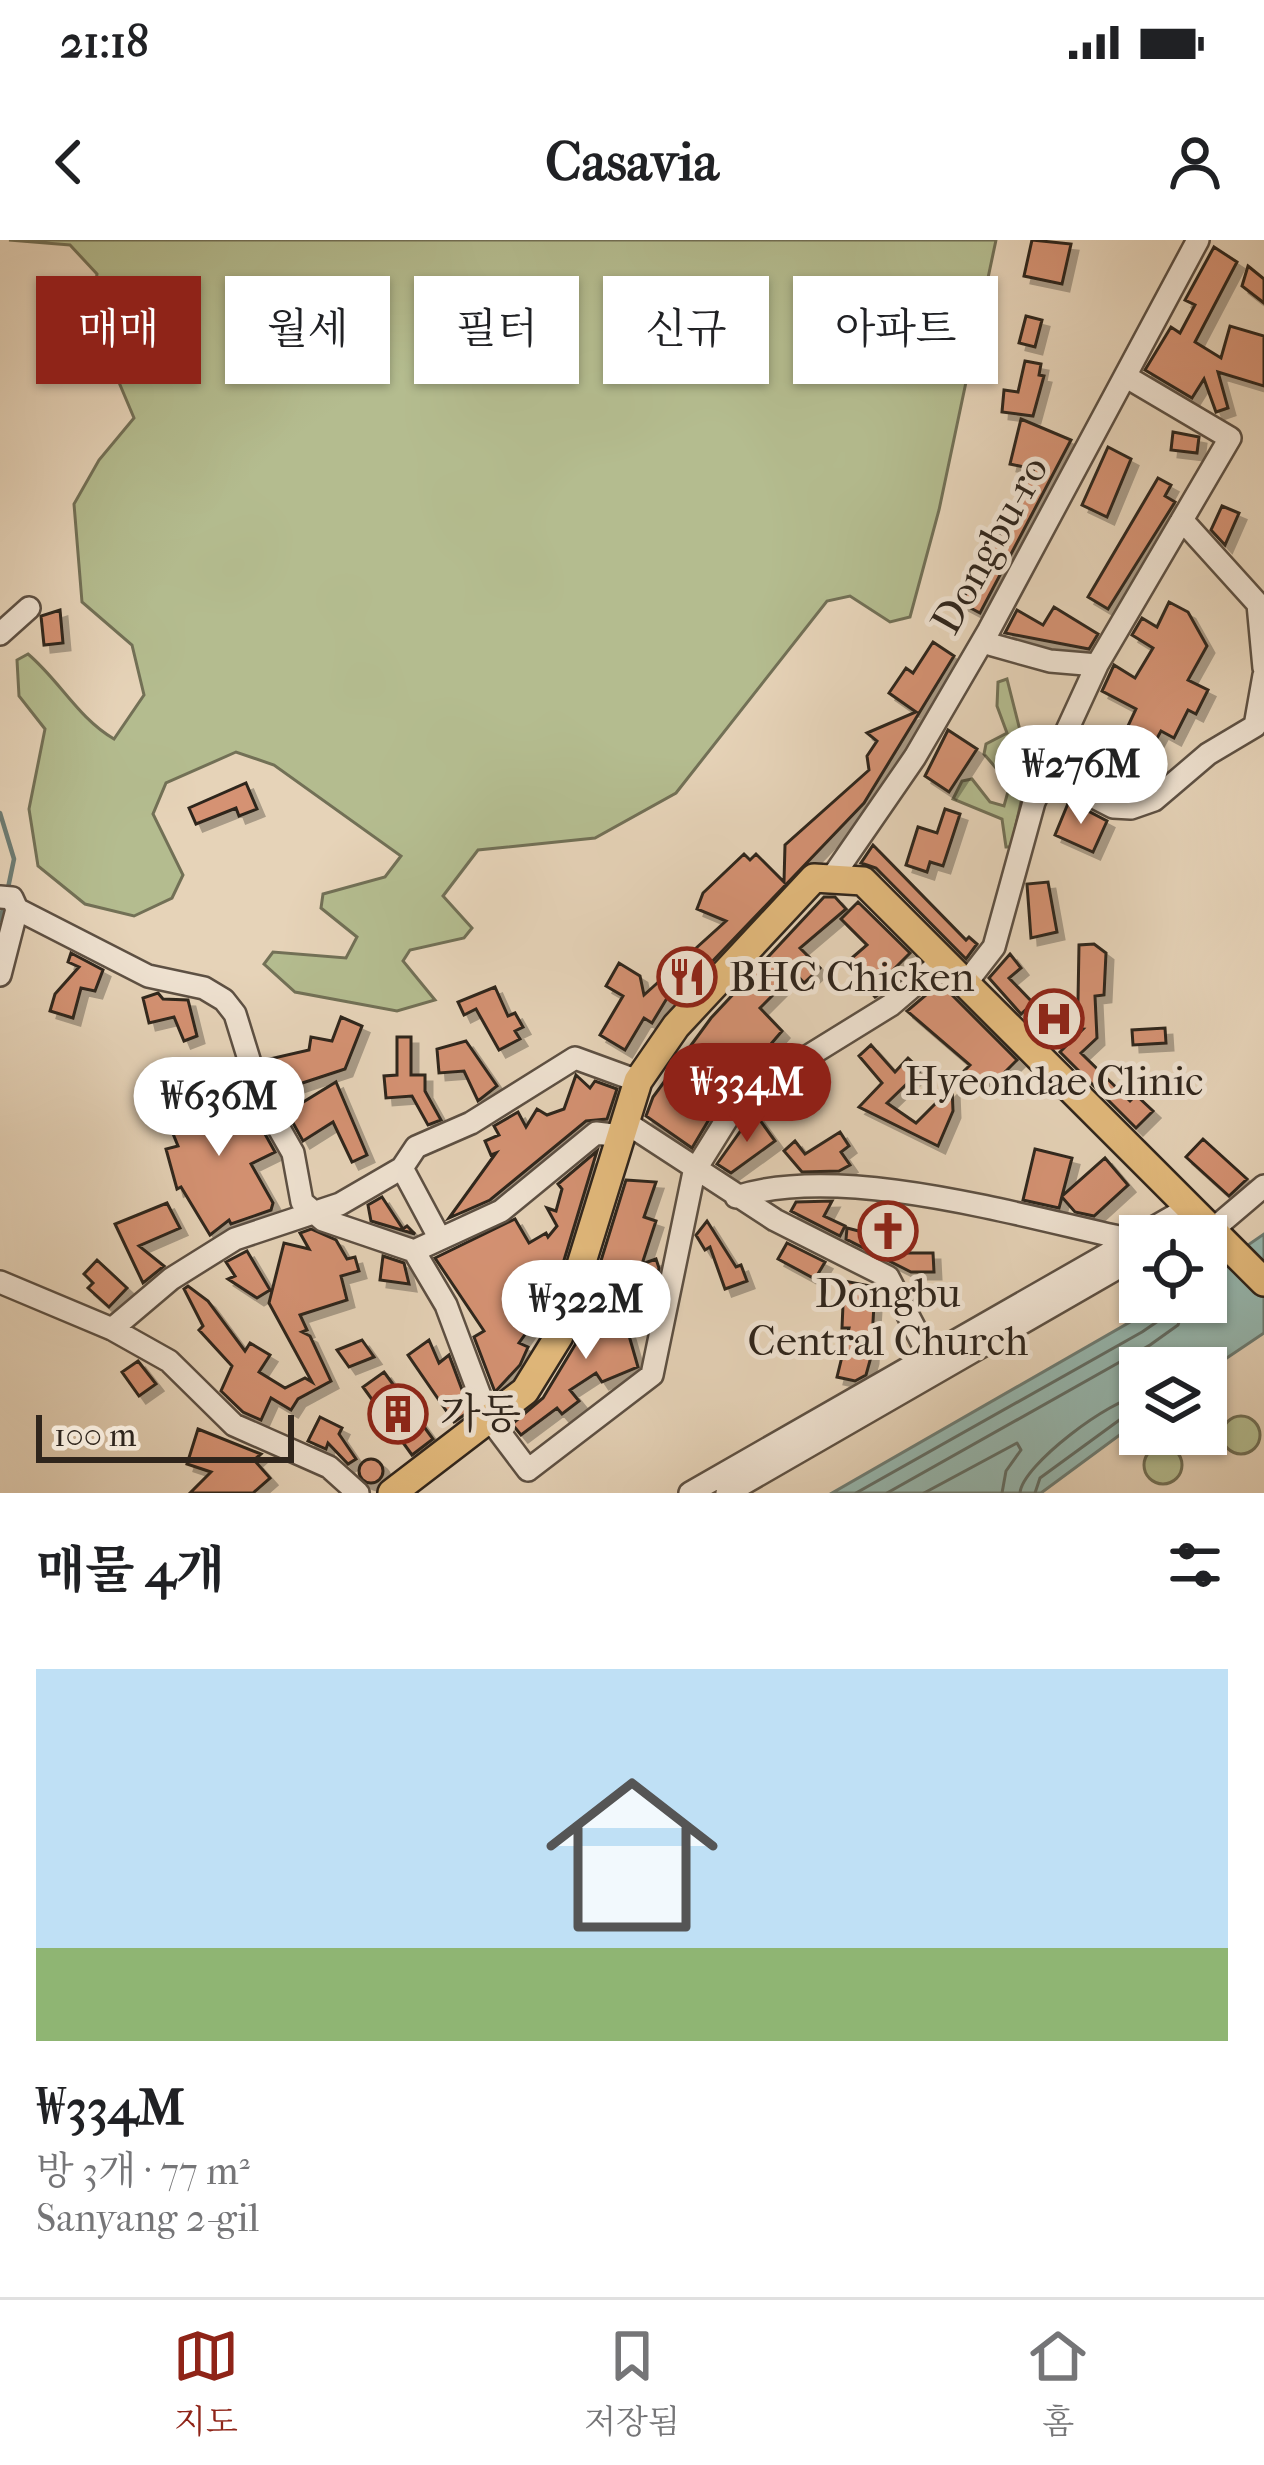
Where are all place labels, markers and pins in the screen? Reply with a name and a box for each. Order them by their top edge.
pin: ₩276M [997,725,1165,827]
restaurant icon: BHC Chicken [656,946,718,1008]
place label: BHC Chicken [729,953,975,1002]
hospital icon: Hyeondae Clinic [1023,988,1085,1050]
pin: ₩334M [663,1043,831,1145]
pin: ₩636M [135,1057,303,1159]
place label: Hyeondae Clinic [904,1057,1204,1106]
church icon: Dongbu Central Church [857,1200,919,1262]
pin: ₩322M [502,1260,670,1362]
place label: Dongbu Central Church [748,1269,1029,1366]
building icon: 가동 [367,1383,429,1445]
place label: 가동 [440,1390,521,1439]

